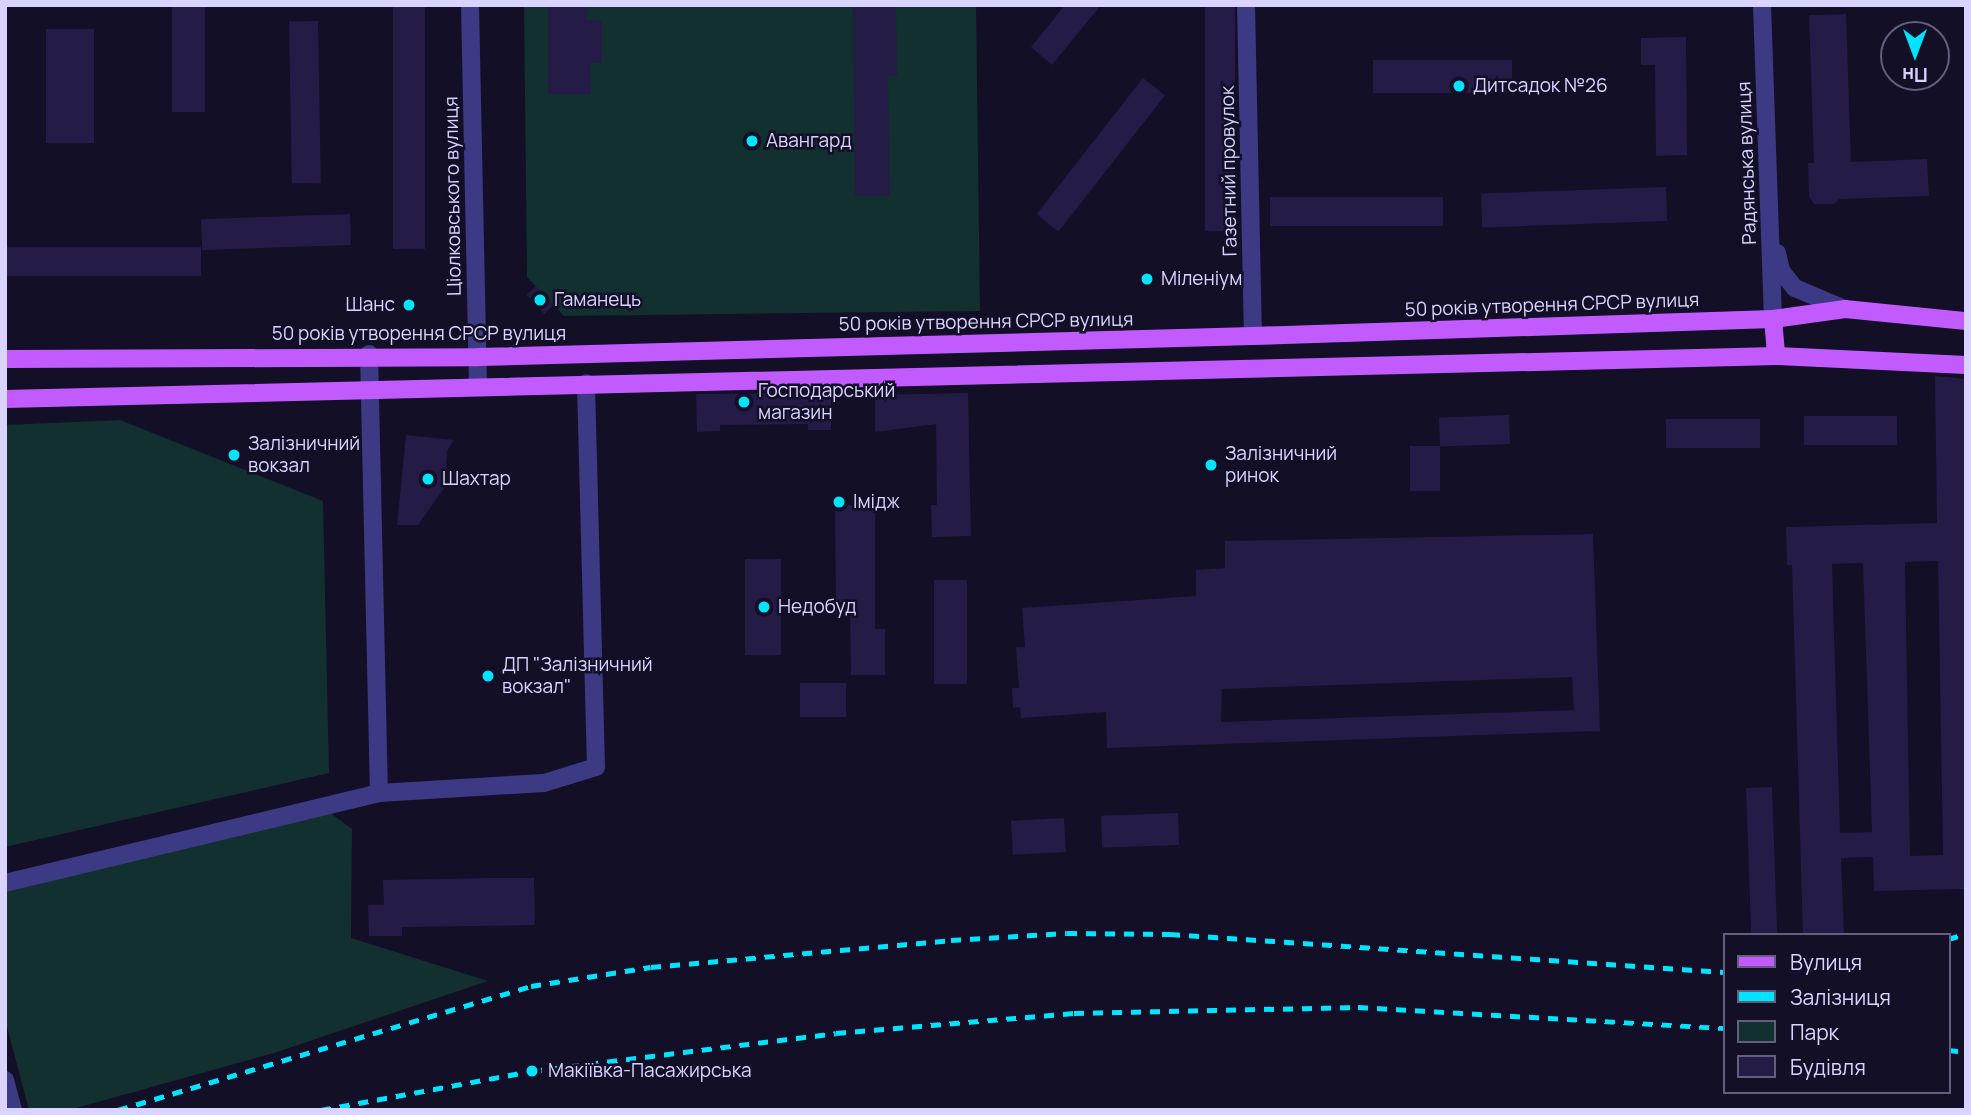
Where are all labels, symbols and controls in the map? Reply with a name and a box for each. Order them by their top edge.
north arrow [1880,21,1950,91]
text: Пн [1902,62,1928,88]
place label: Дитсадок №26 [1473,75,1608,97]
marker: Дитсадок №26 [1451,78,1467,94]
street label: Радянська вулиця [1733,81,1761,245]
street label: Газетний провулок [1216,85,1242,257]
street label: Ціолковського вулиця [440,96,466,296]
place label: Авангард [766,130,852,152]
marker: Авангард [744,133,760,149]
place label: Міленіум [1161,268,1242,290]
marker: Міленіум [1139,271,1155,287]
street label: 50 років утворення СРСР вулиця [1404,288,1700,322]
place label: Гаманець [554,289,641,311]
marker: Гаманець [532,292,548,308]
place label: Шанс [345,294,395,316]
marker: Шанс [401,297,417,313]
street label: 50 років утворення СРСР вулиця [839,308,1133,336]
street label: 50 років утворення СРСР вулиця [272,323,566,345]
place label: Господарський магазин [758,380,895,424]
marker: Господарський магазин [736,394,752,410]
place label: Залізничний вокзал [248,433,360,477]
place label: Залізничний ринок [1225,443,1337,487]
marker: Залізничний вокзал [226,447,242,463]
marker: Залізничний ринок [1203,457,1219,473]
place label: Шахтар [442,468,511,490]
marker: Шахтар [420,471,436,487]
place label: Імідж [853,491,900,513]
marker: Імідж [831,494,847,510]
place label: Недобуд [778,596,856,618]
marker: Недобуд [756,599,772,615]
place label: ДП "Залізничний вокзал" [502,654,653,698]
marker: ДП "Залізничний вокзал" [480,668,496,684]
legend [1722,933,1950,1094]
text: Вулиця [1790,948,1862,976]
text: Залізниця [1790,983,1891,1011]
text: Парк [1790,1018,1839,1046]
text: Будівля [1790,1053,1866,1081]
place label: Макіївка-Пасажирська [548,1060,752,1082]
marker: Макіївка-Пасажирська [522,1061,542,1081]

